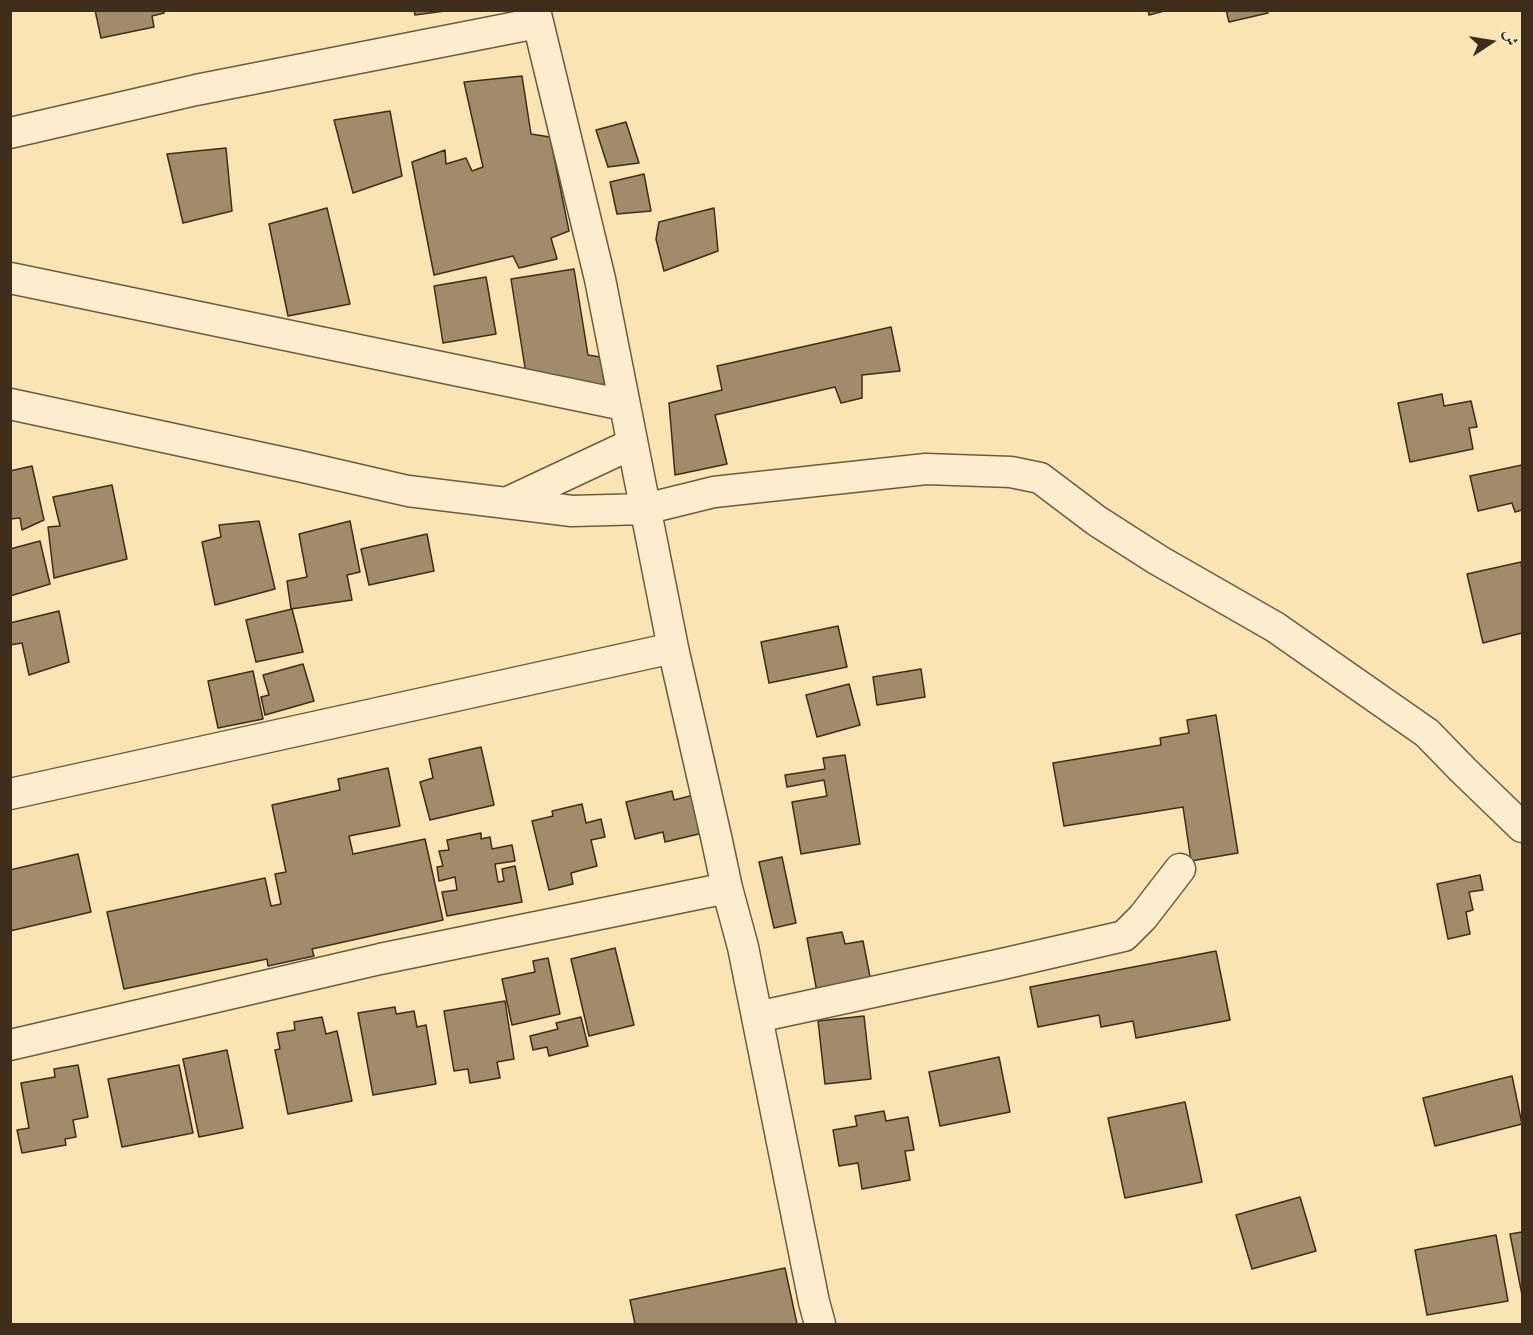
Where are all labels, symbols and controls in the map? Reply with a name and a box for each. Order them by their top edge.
north arrow [1461,12,1521,72]
text: ش [1496,28,1522,48]

